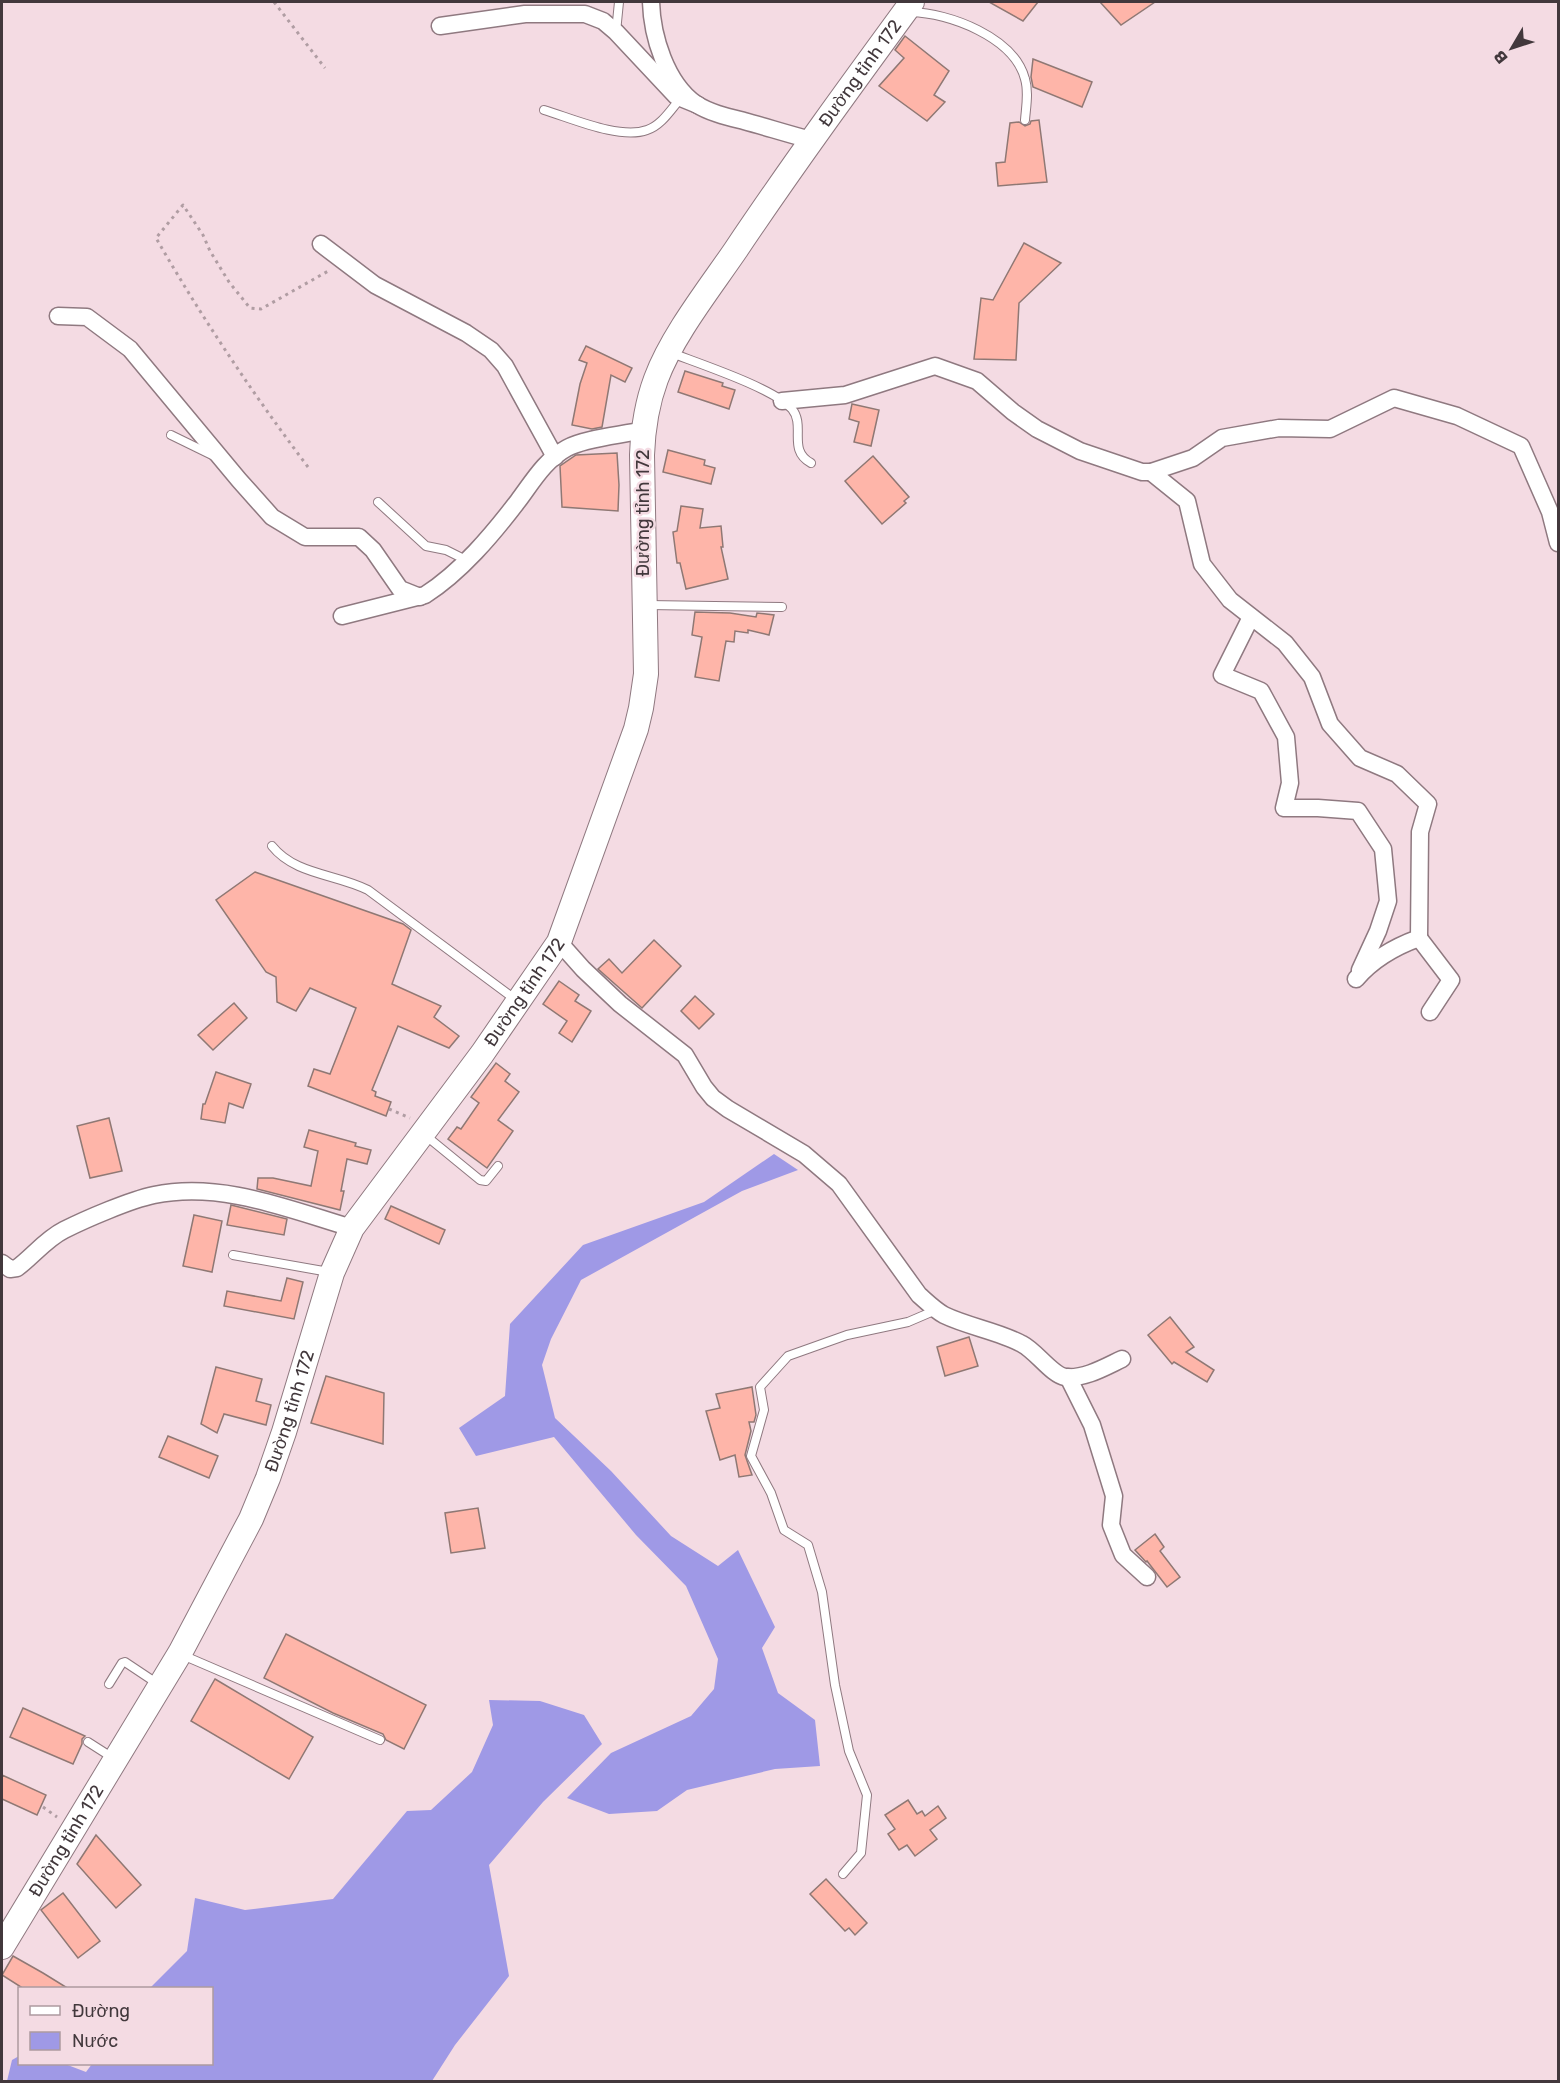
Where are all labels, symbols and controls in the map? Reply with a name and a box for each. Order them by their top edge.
street label: Đường tỉnh 172 [814,15,906,131]
north arrow [1482,18,1542,78]
text: B [1490,47,1512,67]
street label: Đường tỉnh 172 [632,450,654,576]
street label: Đường tỉnh 172 [479,934,570,1051]
street label: Đường tỉnh 172 [260,1347,319,1475]
street label: Đường tỉnh 172 [24,1781,109,1901]
legend [18,1987,213,2065]
text: Đường [72,2000,130,2022]
text: Nước [72,2030,118,2052]

